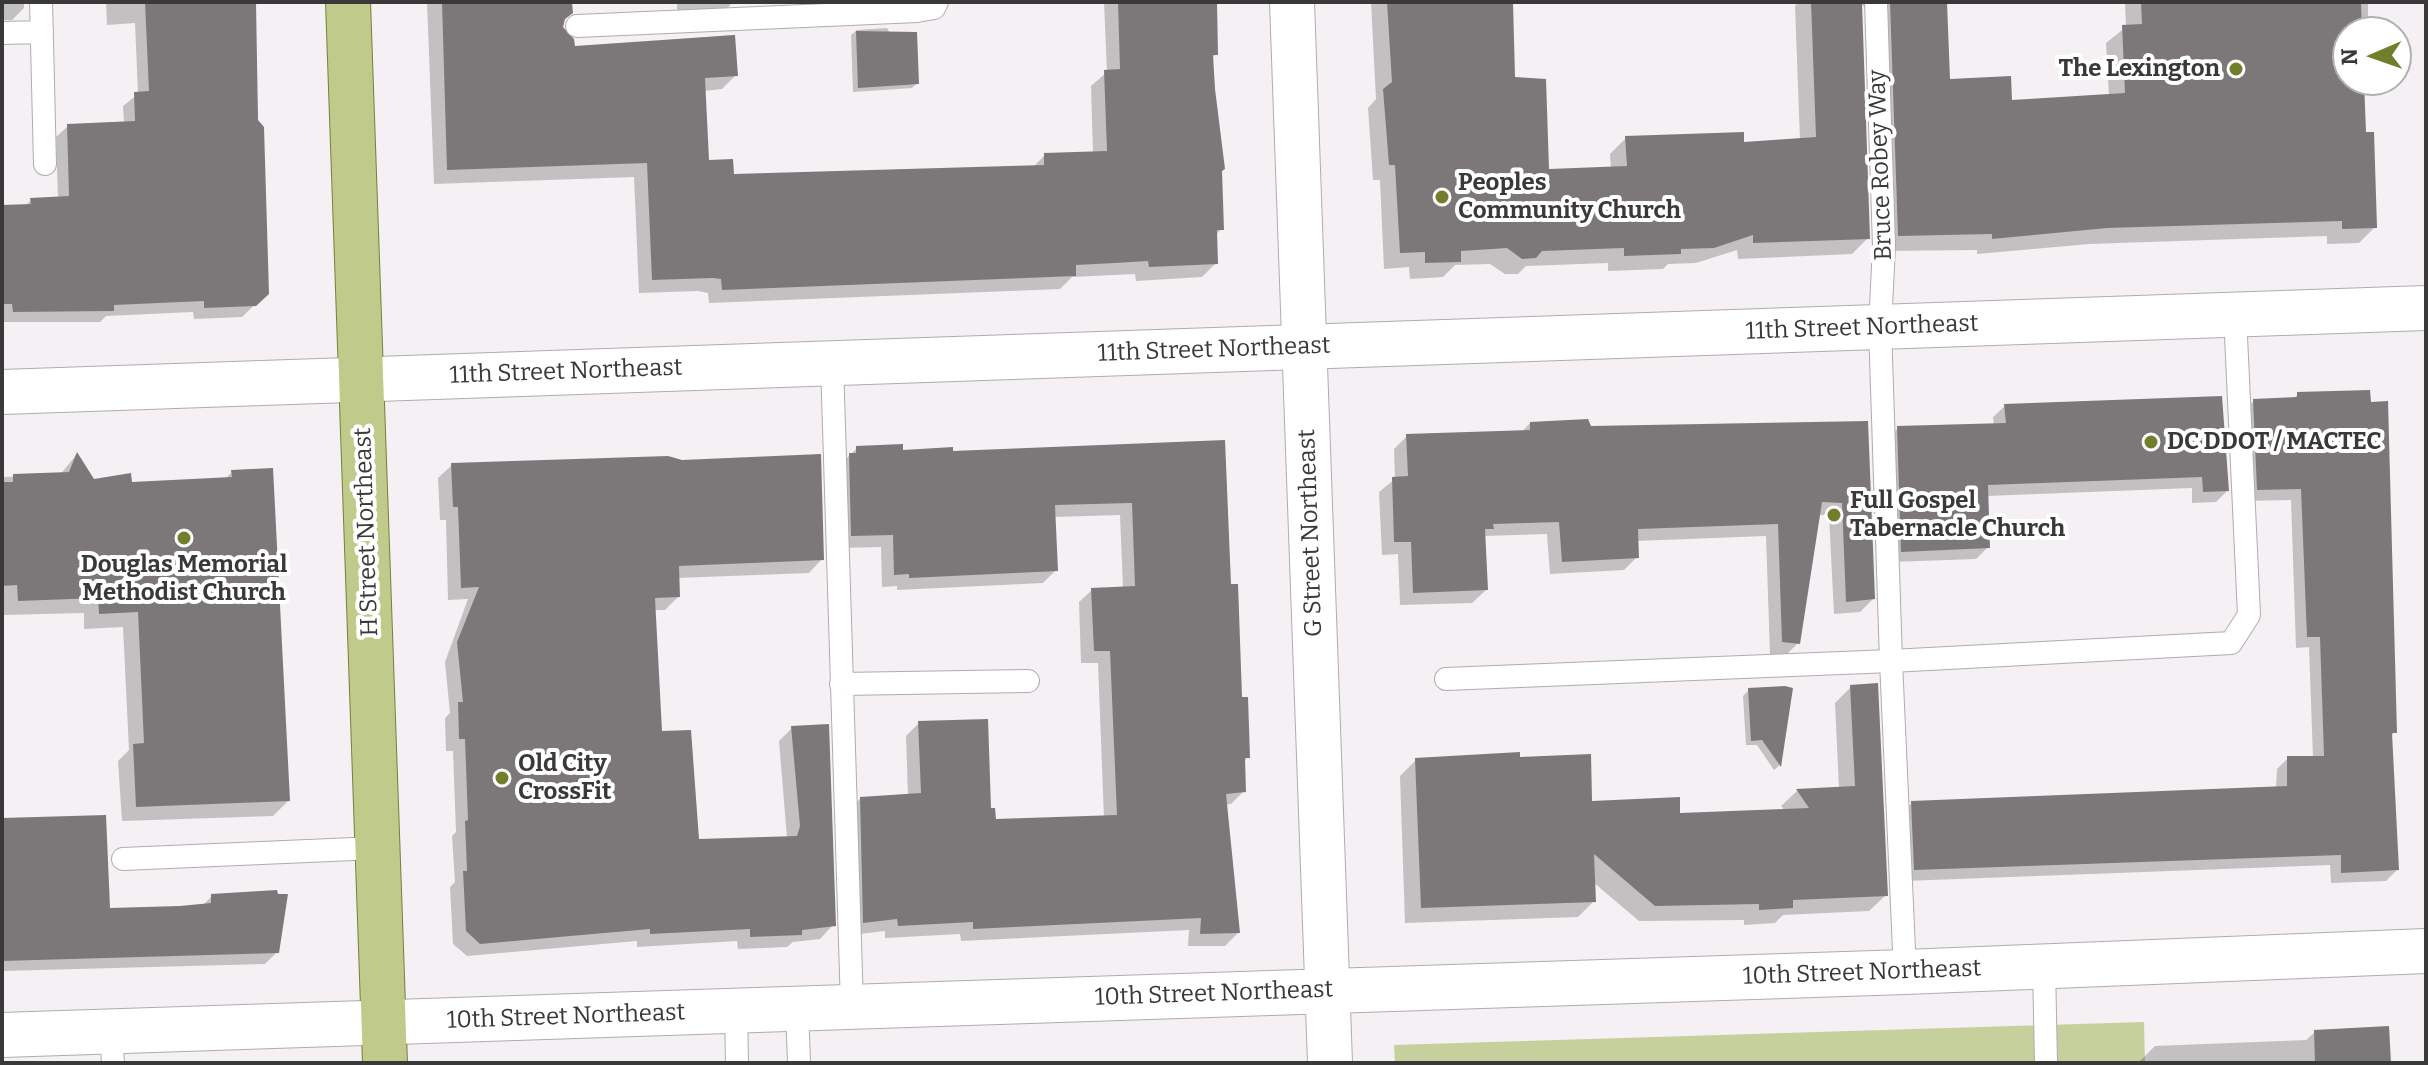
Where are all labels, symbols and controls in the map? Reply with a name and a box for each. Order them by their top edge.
north arrow [2332,16,2412,96]
text: N [2336,48,2363,66]
place label: The Lexington [2059,55,2220,83]
marker: The Lexington [2227,60,2245,78]
street label: Bruce Robey Way [1863,69,1899,261]
place label: Peoples Community Church [1458,169,1681,225]
marker: Peoples Community Church [1433,188,1451,206]
street label: 11th Street Northeast [1745,310,1979,346]
street label: 11th Street Northeast [1097,332,1331,368]
street label: 11th Street Northeast [449,354,683,390]
street label: H Street Northeast [349,427,385,637]
place label: DC DDOT / MACTEC [2167,428,2382,456]
street label: G Street Northeast [1293,429,1329,637]
marker: DC DDOT / MACTEC [2142,433,2160,451]
place label: Full Gospel Tabernacle Church [1850,487,2065,543]
marker: Full Gospel Tabernacle Church [1825,506,1843,524]
marker: Douglas Memorial Methodist Church [175,529,193,547]
place label: Douglas Memorial Methodist Church [81,551,287,607]
place label: Old City CrossFit [518,750,611,806]
marker: Old City CrossFit [493,769,511,787]
street label: 10th Street Northeast [1742,954,1982,992]
street label: 10th Street Northeast [1094,975,1334,1013]
street label: 10th Street Northeast [446,998,686,1036]

